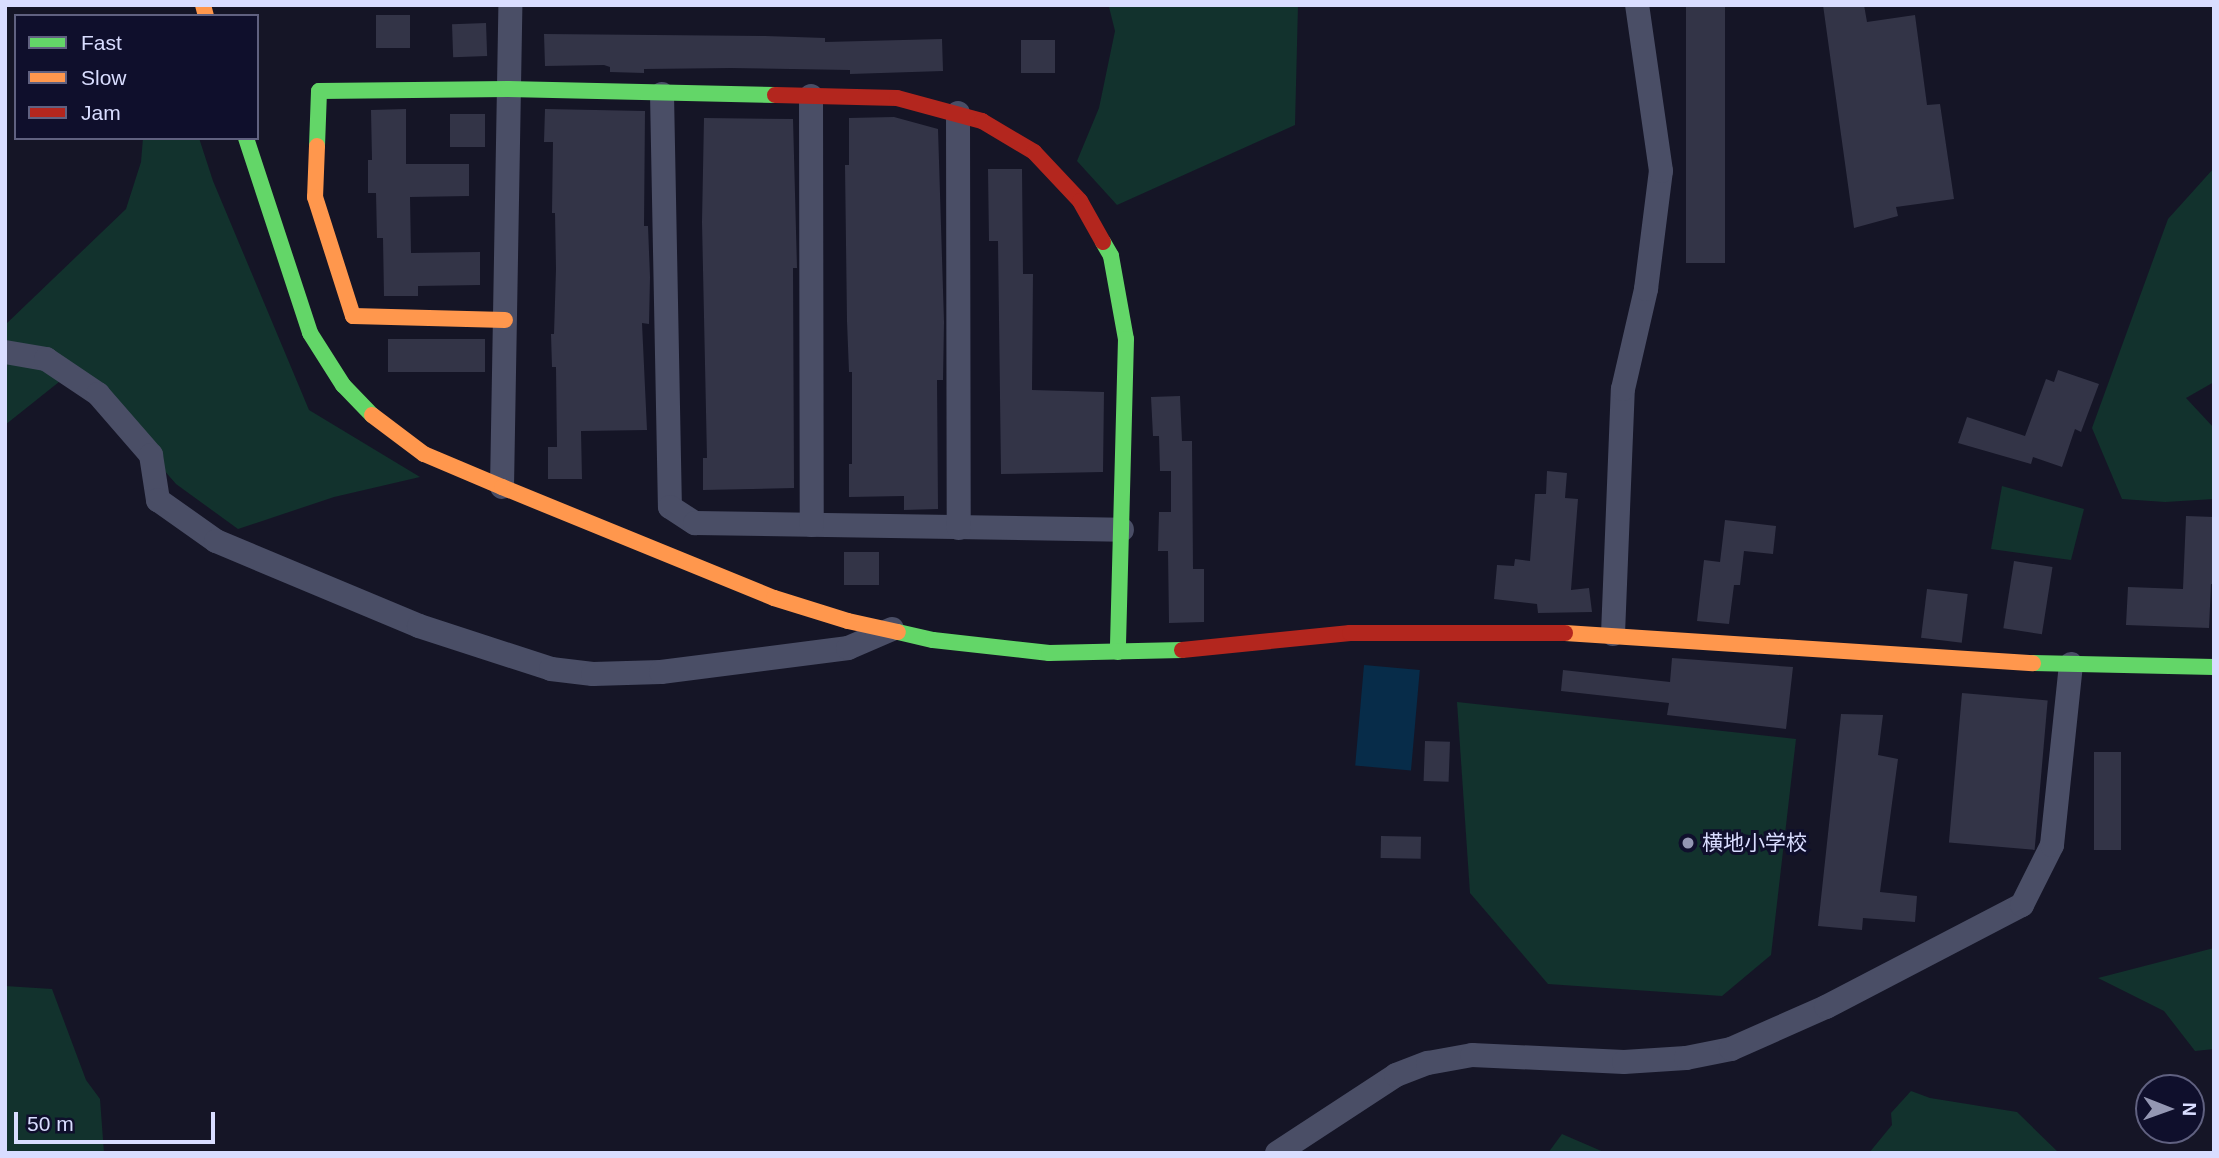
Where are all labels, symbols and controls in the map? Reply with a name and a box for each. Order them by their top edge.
legend [14,14,259,140]
text: Fast [81,31,122,54]
text: Slow [81,66,127,89]
text: Jam [81,101,121,124]
place label: 横地小学校 [1702,830,1807,856]
marker: 横地小学校 [1680,835,1696,851]
north arrow [2135,1074,2205,1144]
scale bar [18,1098,219,1142]
text: N [2179,1102,2200,1116]
text: 50 m [27,1112,74,1135]

